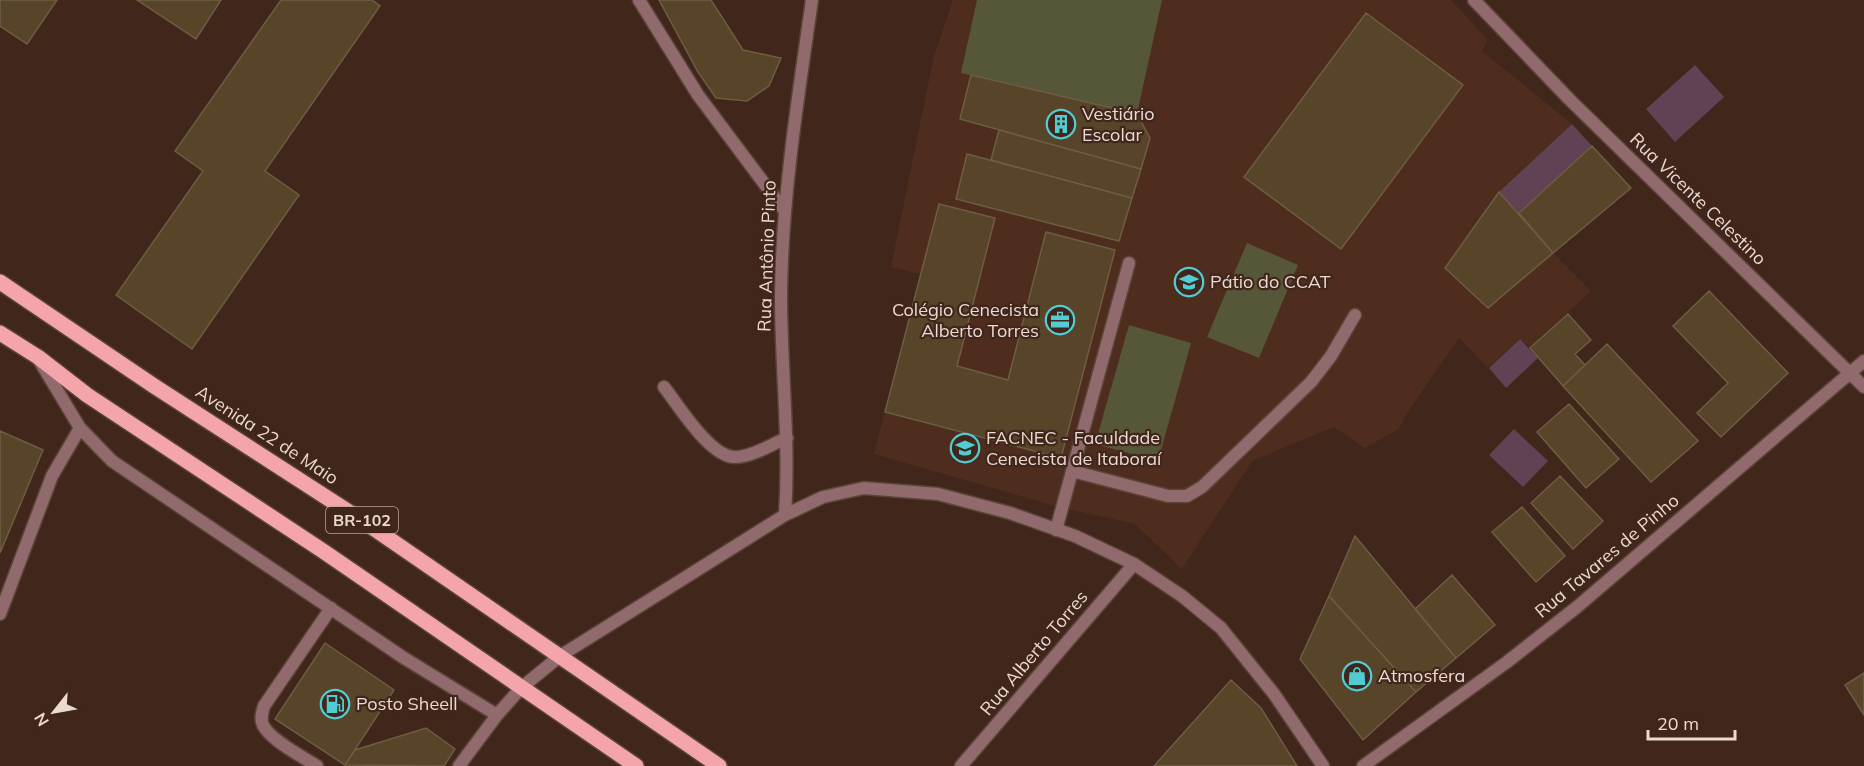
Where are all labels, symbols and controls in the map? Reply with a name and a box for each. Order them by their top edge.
place label: Vestiário Escolar [1082,102,1155,146]
building icon: Vestiário Escolar [1045,108,1077,140]
street label: Rua Vicente Celestino [1625,128,1771,270]
street label: Rua Antônio Pinto [752,180,781,332]
school or university icon: Pátio do CCAT [1173,266,1205,298]
place label: Pátio do CCAT [1210,270,1331,293]
place label: Colégio Cenecista Alberto Torres [892,298,1039,342]
office icon: Colégio Cenecista Alberto Torres [1044,304,1076,336]
street label: Avenida 22 de Maio [192,380,343,489]
place label: FACNEC - Faculdade Cenecista de Itaboraí [986,426,1163,470]
school or university icon: FACNEC - Faculdade Cenecista de Itaboraí [949,432,981,464]
street label: Rua Tavares de Pinho [1530,489,1683,623]
road number: BR-102 [326,507,398,533]
street label: Rua Alberto Torres [975,585,1093,720]
shop icon: Atmosfera [1341,660,1373,692]
place label: Atmosfera [1378,664,1465,687]
north arrow [24,682,84,742]
fuel station icon: Posto Sheell [319,688,351,720]
place label: Posto Sheell [356,692,458,715]
scale bar [1648,703,1735,741]
text: N [29,709,53,730]
text: 20 m [1657,712,1699,735]

